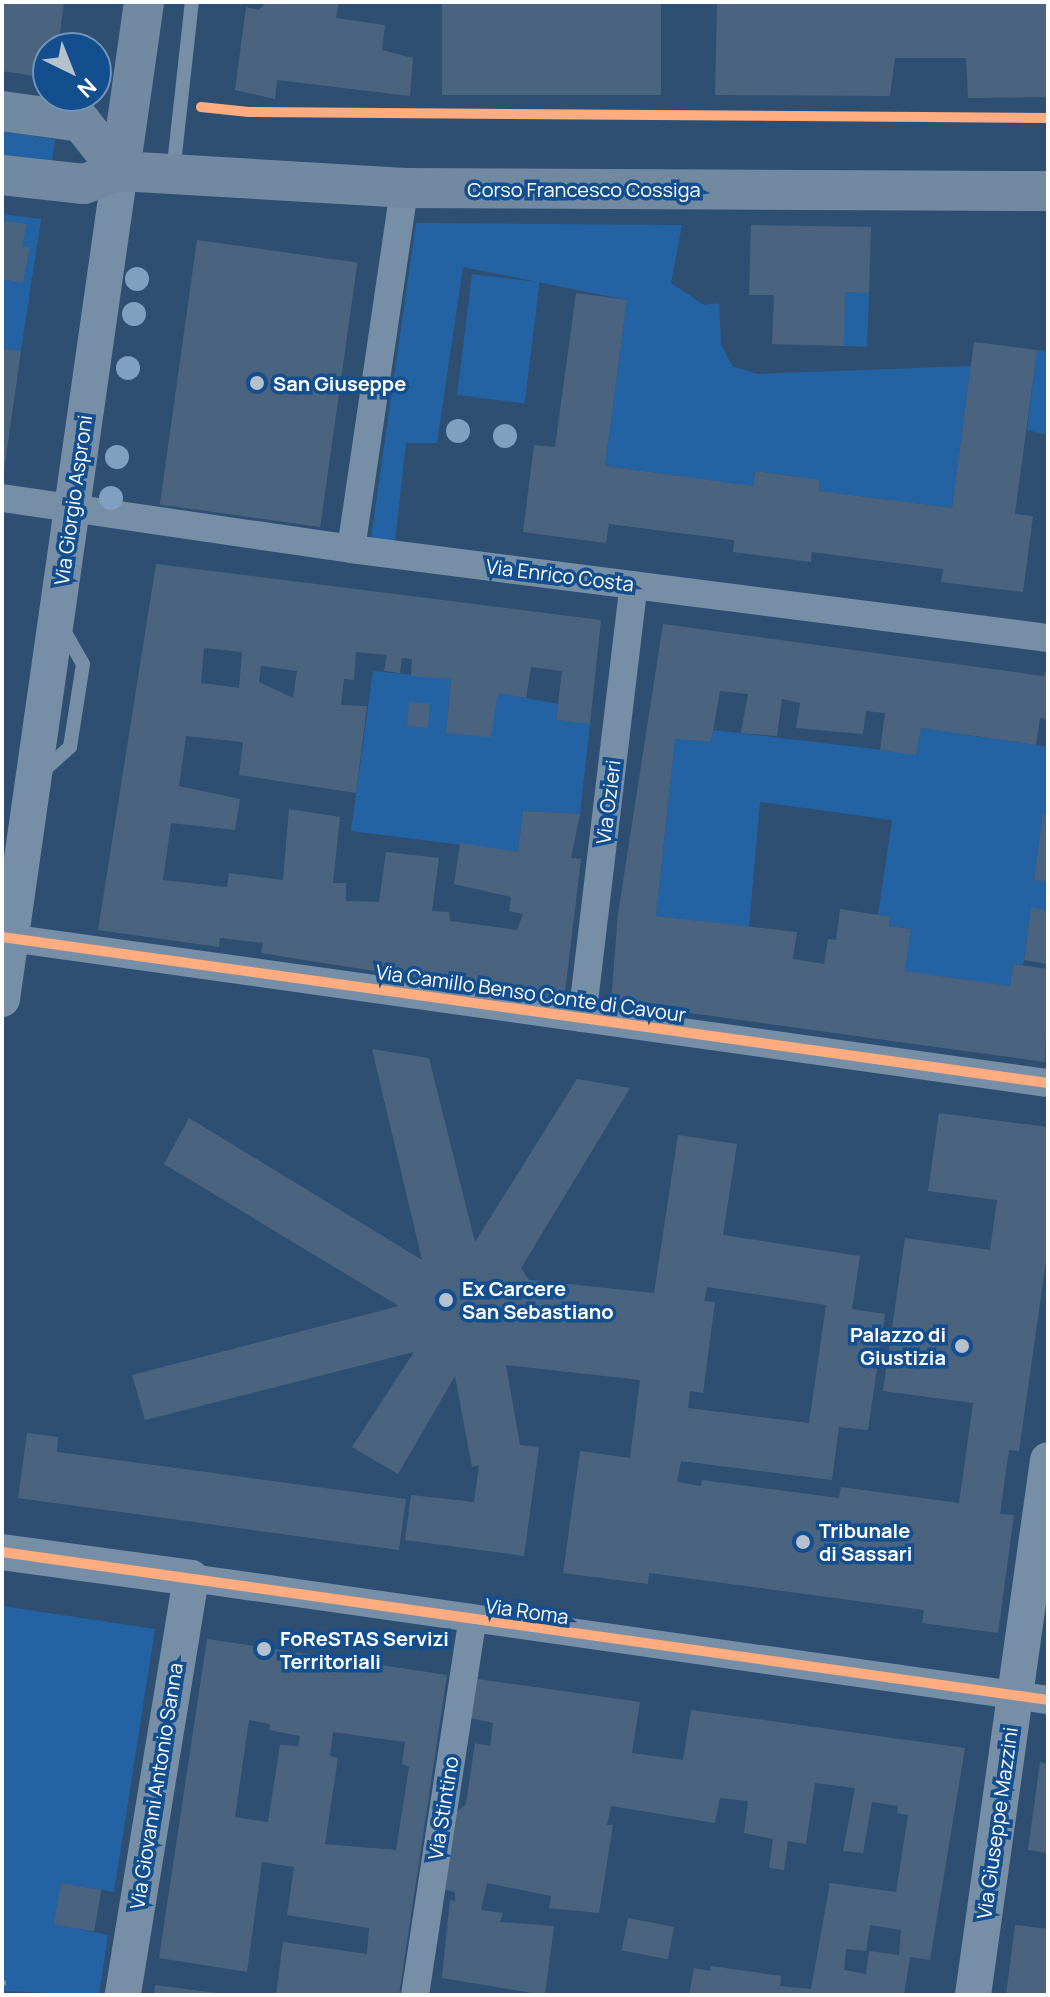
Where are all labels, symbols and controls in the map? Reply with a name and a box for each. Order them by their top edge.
north arrow [32,32,112,112]
text: N [71,72,103,104]
street label: Corso Francesco Cossiga [467,177,701,201]
place label: San Giuseppe [273,371,406,395]
marker: San Giuseppe [248,374,266,392]
street label: Via Giorgio Asproni [49,413,97,587]
street label: Via Enrico Costa [485,554,635,596]
street label: Via Ozieri [591,758,625,846]
street label: Via Camillo Benso Conte di Cavour [374,959,688,1027]
place label: Ex Carcere San Sebastiano [462,1276,614,1323]
marker: Ex Carcere San Sebastiano [437,1291,455,1309]
place label: Palazzo di Giustizia [850,1322,946,1369]
marker: Palazzo di Giustizia [953,1337,971,1355]
place label: Tribunale di Sassari [819,1518,912,1565]
marker: Tribunale di Sassari [794,1533,812,1551]
street label: Via Roma [484,1593,570,1629]
place label: FoReSTAS Servizi Territoriali [280,1626,449,1673]
marker: FoReSTAS Servizi Territoriali [255,1640,273,1658]
street label: Via Giovanni Antonio Sanna [125,1661,187,1911]
street label: Via Giuseppe Mazzini [972,1725,1022,1921]
street label: Via Stintino [423,1754,463,1862]

